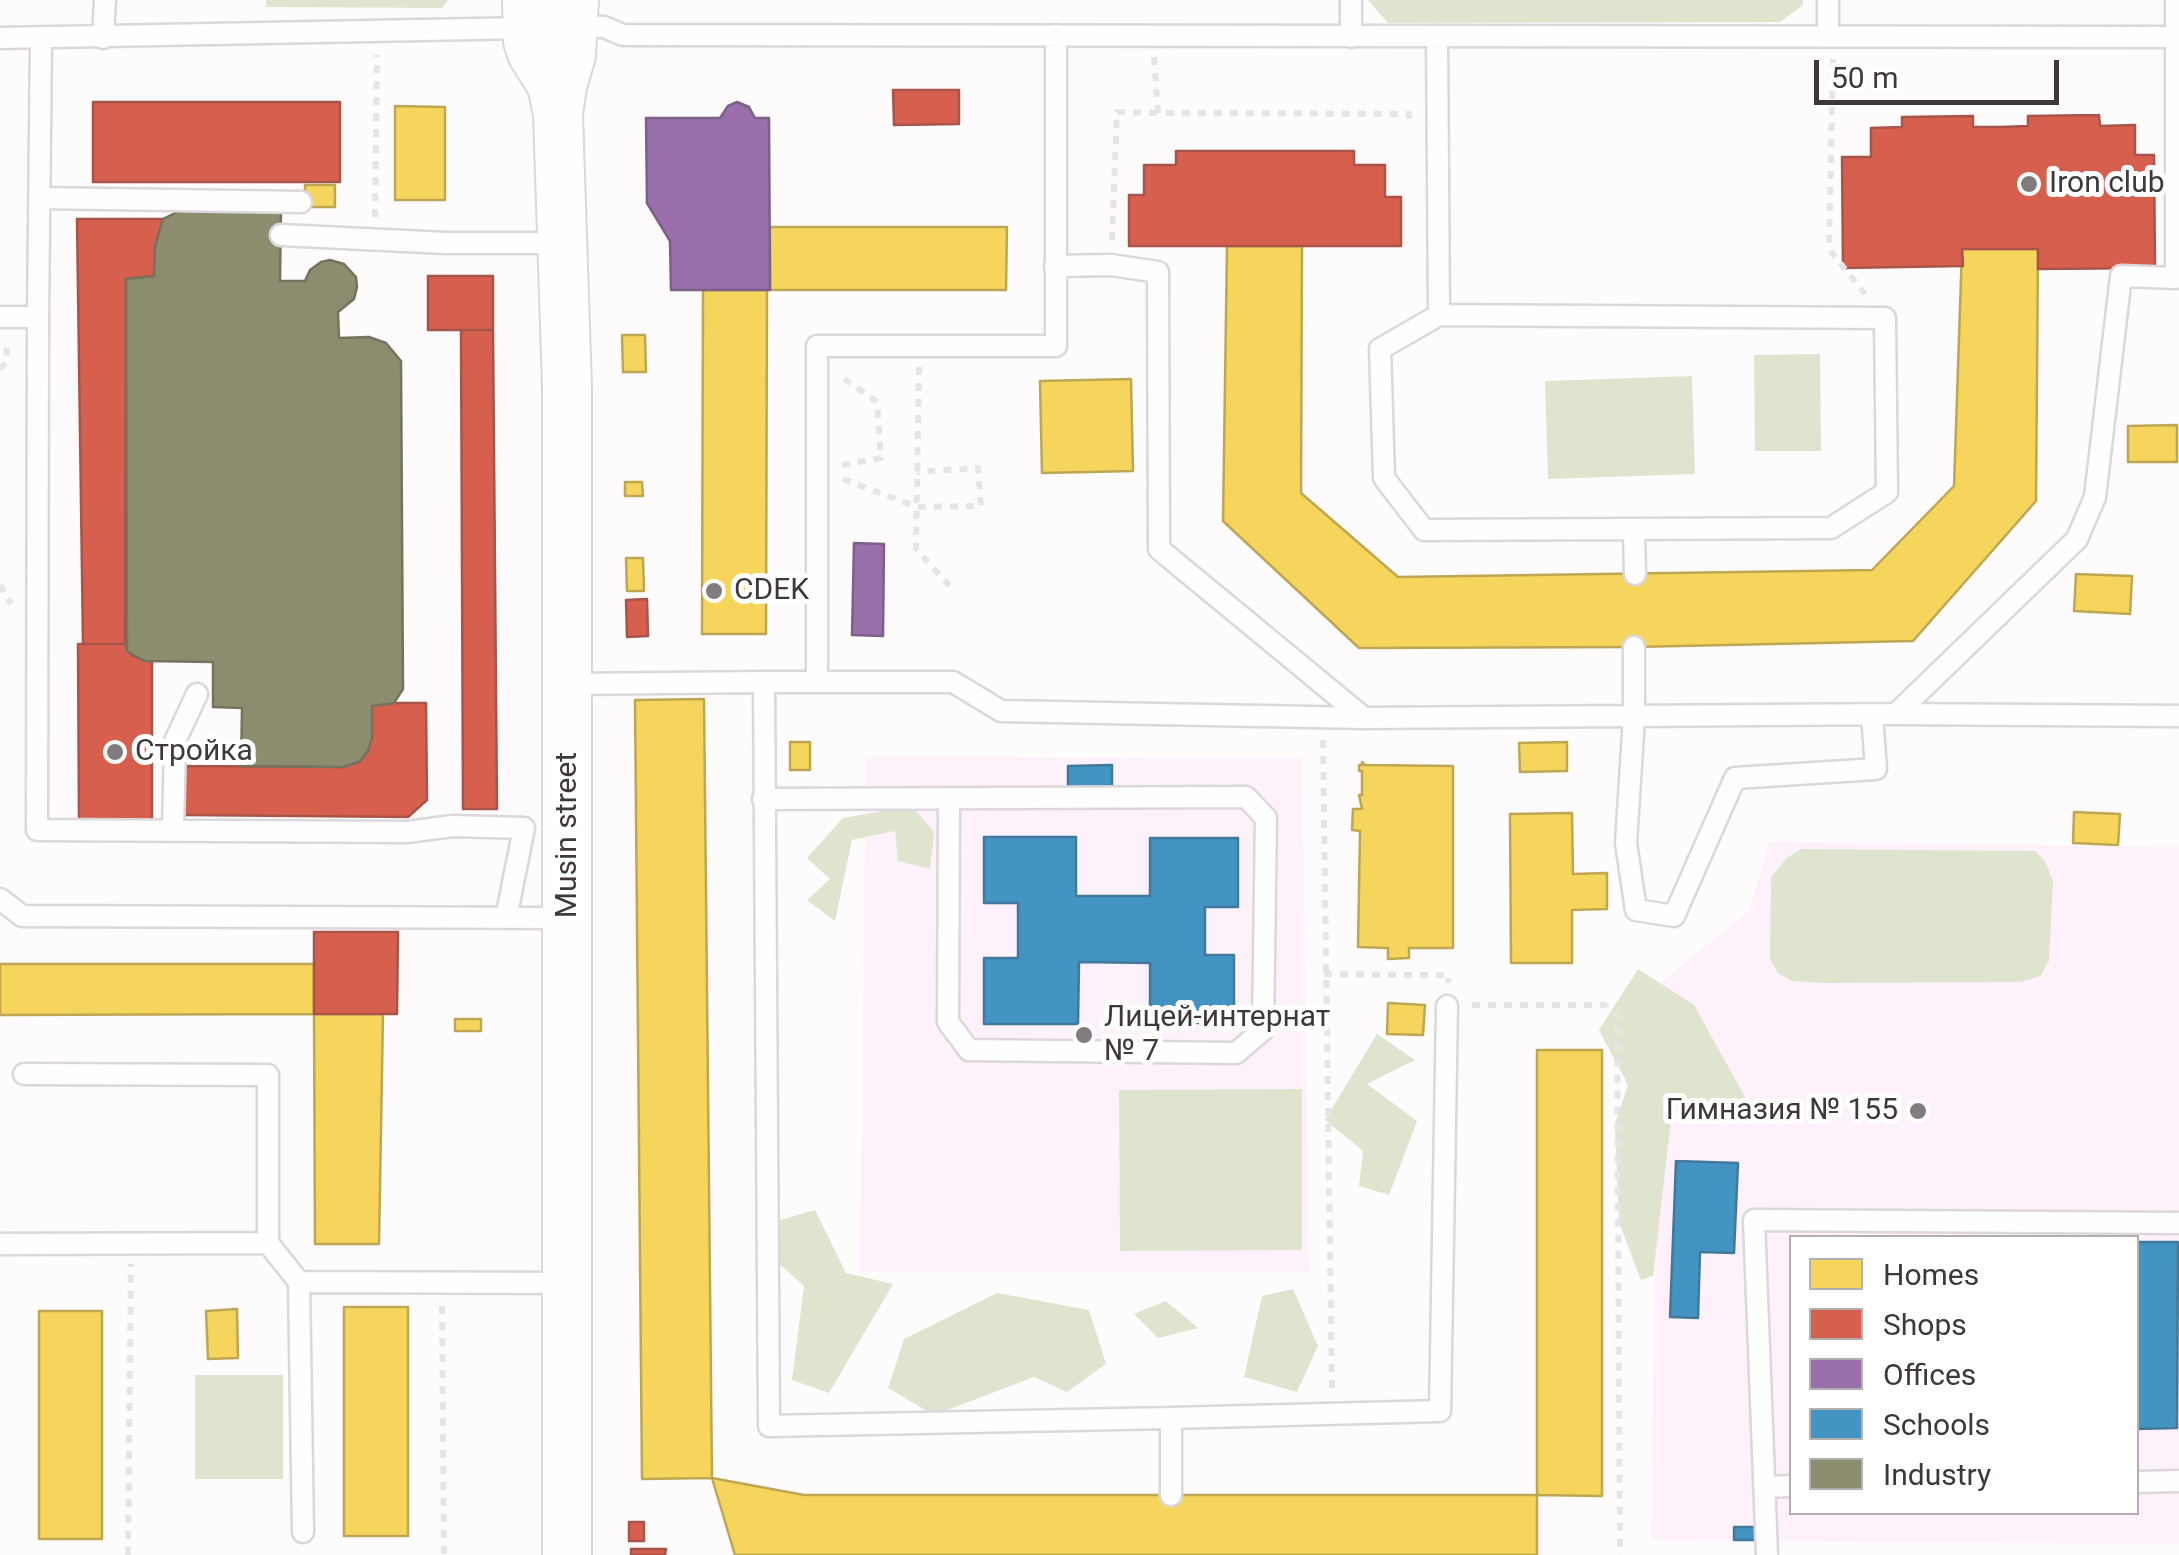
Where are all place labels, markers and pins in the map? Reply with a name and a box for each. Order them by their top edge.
place label: Iron club [2049,166,2165,202]
marker: Iron club [2018,173,2040,195]
place label: CDEK [734,573,809,609]
marker: CDEK [703,580,725,602]
place label: Стройка [135,734,253,770]
marker: Стройка [104,741,126,763]
place label: Лицей-интернат № 7 [1104,1000,1330,1070]
marker: Лицей-интернат № 7 [1073,1024,1095,1046]
place label: Гимназия № 155 [1666,1093,1898,1129]
marker: Гимназия № 155 [1907,1100,1929,1122]

